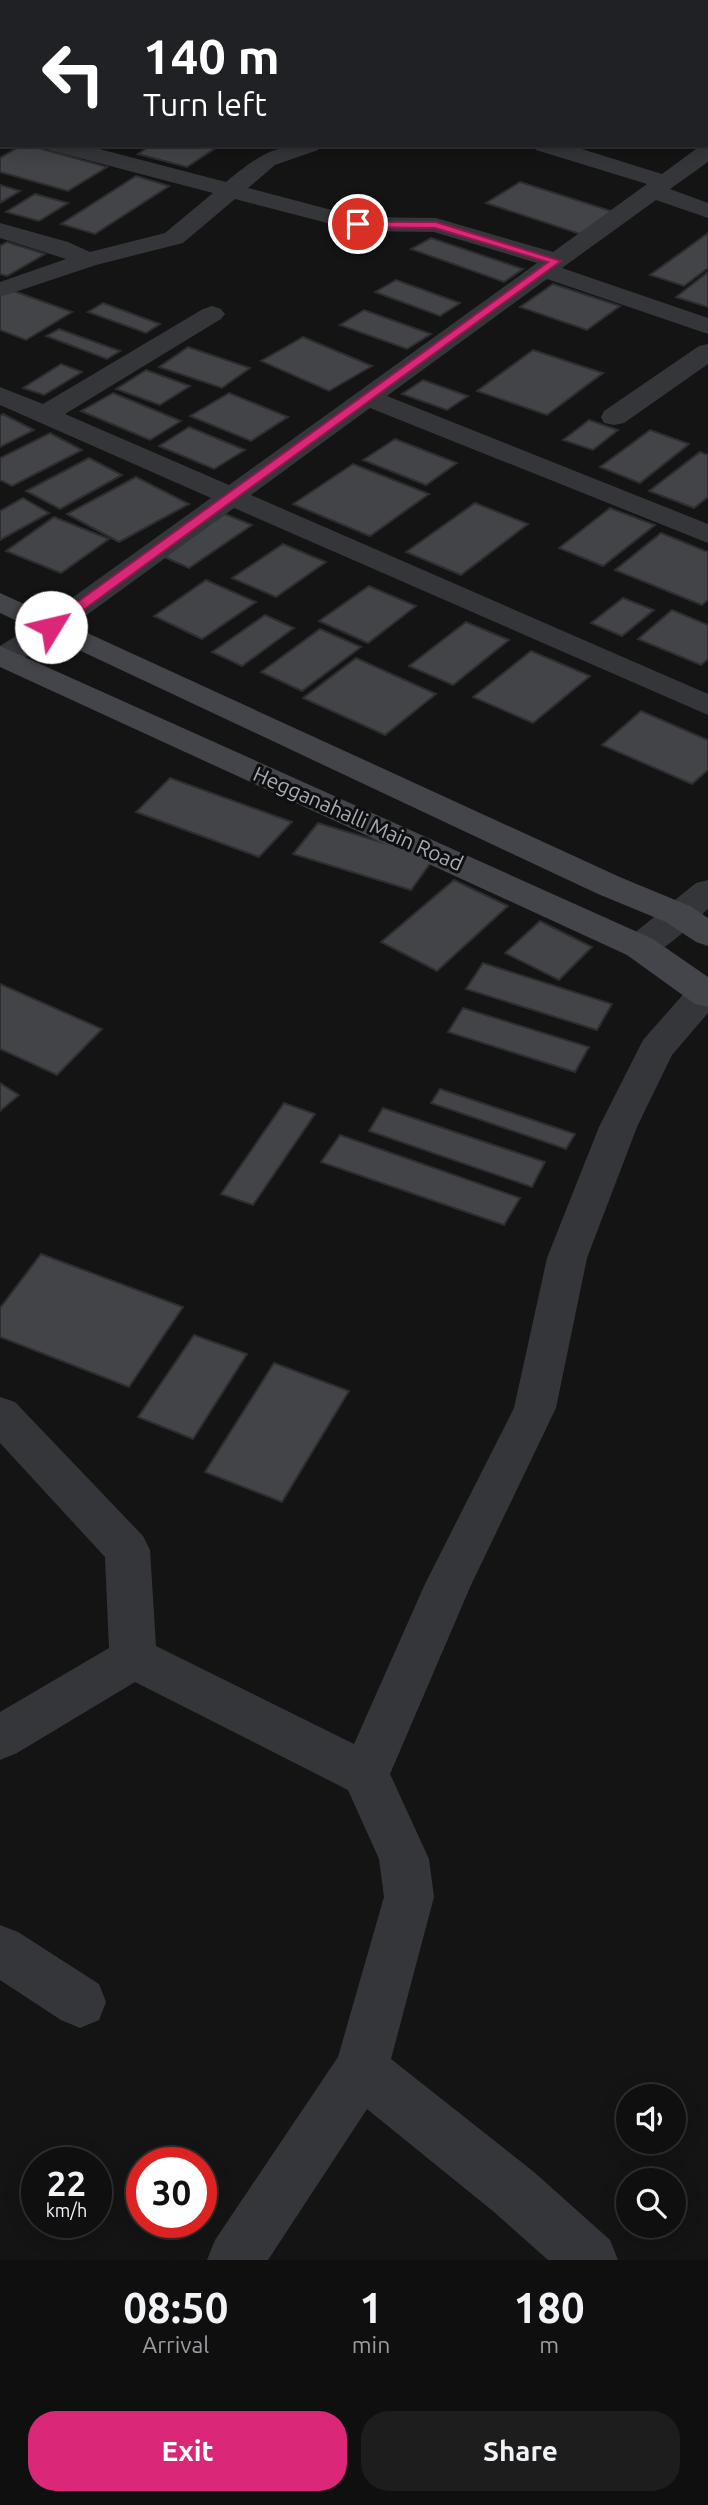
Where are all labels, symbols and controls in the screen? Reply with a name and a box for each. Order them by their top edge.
icon: left [28,28,119,119]
text: 140 m [143,28,280,83]
text: Turn left [143,86,267,122]
pin [328,194,388,254]
icon: arrive [339,205,377,243]
position arrow [14,590,88,664]
street label: Hegganahalli Main Road [250,761,467,875]
map controls [616,2084,686,2238]
button: sound [616,2084,686,2154]
speed limit sign: 30 [126,2147,217,2238]
text: 22 [47,2163,86,2203]
button: search [616,2168,686,2238]
text: km/h [46,2200,87,2220]
text: 08:50 [123,2284,228,2331]
text: 1 [359,2284,383,2331]
text: 180 [514,2284,585,2331]
text: Arrival [142,2332,209,2357]
text: min [352,2332,390,2357]
text: m [539,2332,559,2357]
button: Exit [28,2411,347,2491]
button: Share [361,2411,680,2491]

